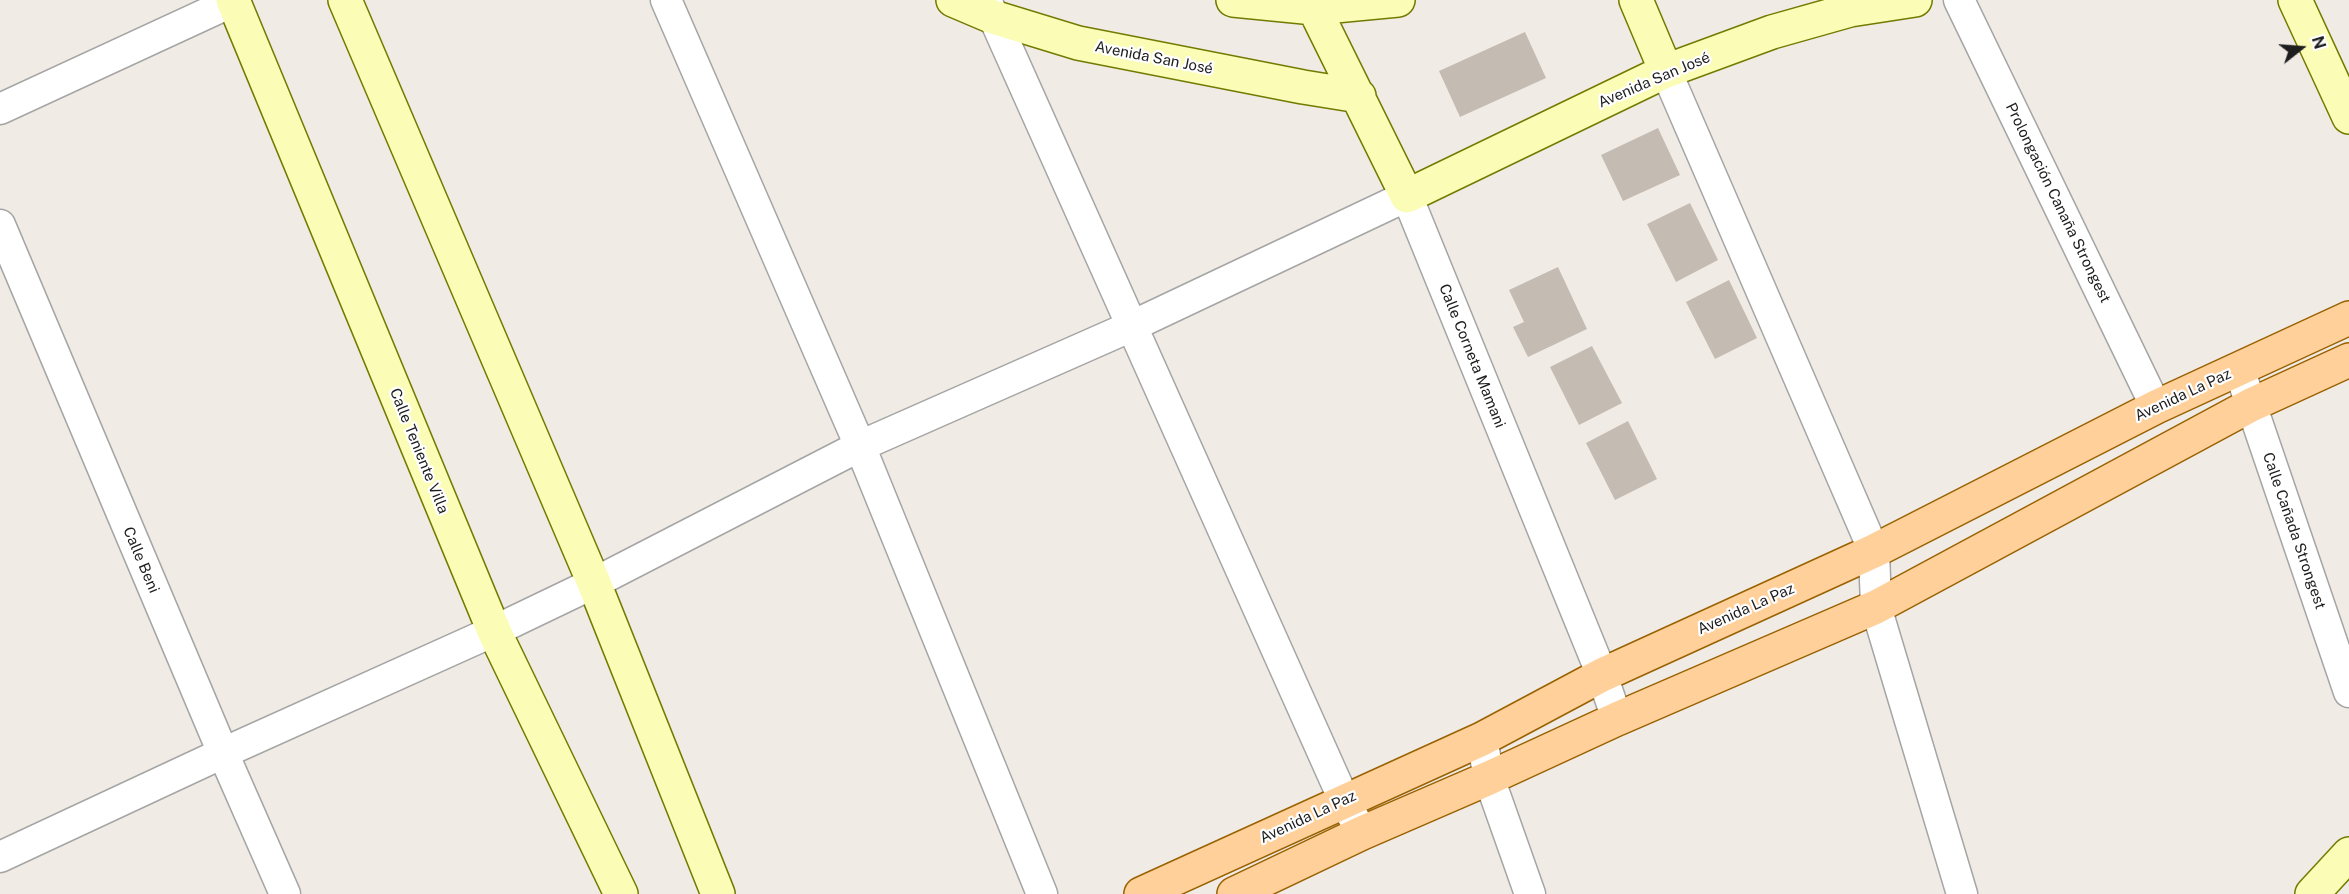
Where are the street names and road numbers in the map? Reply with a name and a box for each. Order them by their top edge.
street label: Avenida San José [1093,38,1215,78]
street label: Avenida San José [1595,48,1713,112]
street label: Prolongación Canaña Strongest [2002,100,2114,306]
street label: Calle Corneta Mamani [1435,281,1509,431]
street label: Avenida La Paz [2132,365,2234,425]
street label: Calle Teniente Villa [386,386,452,516]
street label: Calle Cañada Strongest [2259,450,2329,612]
street label: Calle Beni [119,524,163,596]
street label: Avenida La Paz [1695,580,1797,638]
street label: Avenida La Paz [1257,787,1359,847]

